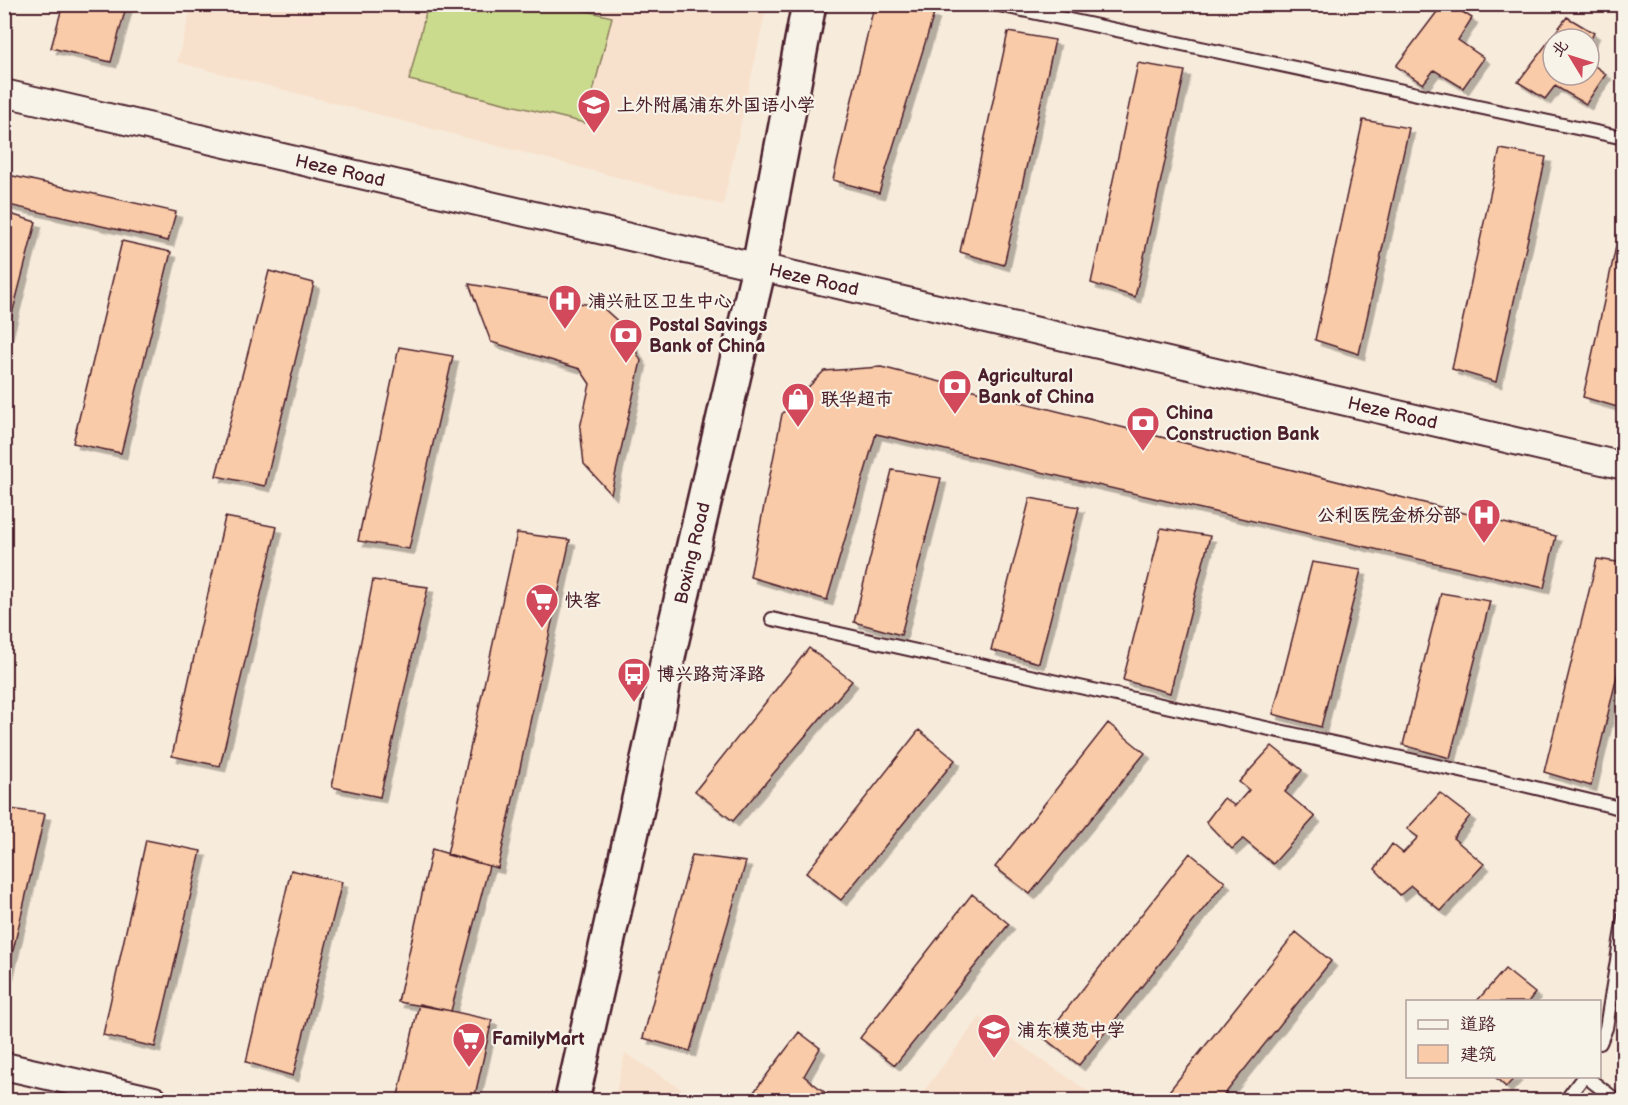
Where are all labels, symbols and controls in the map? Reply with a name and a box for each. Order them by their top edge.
north arrow [1541,27,1601,87]
text: 北 [1548,37,1573,61]
school or university icon: 上外附属浦东外国语小学 [576,87,612,134]
place label: 上外附属浦东外国语小学 [617,95,815,116]
street label: Heze Road [293,150,387,191]
street label: Heze Road [767,259,861,300]
hospital icon: 浦兴社区卫生中心 [547,283,583,330]
place label: 浦兴社区卫生中心 [588,291,732,312]
place label: Postal Savings Bank of China [649,315,767,357]
bank icon: Postal Savings Bank of China [608,317,644,364]
place label: Agricultural Bank of China [977,366,1094,408]
bank icon: Agricultural Bank of China [937,368,973,415]
shop icon: 联华超市 [780,381,816,428]
place label: 联华超市 [821,389,893,410]
street label: Heze Road [1346,393,1439,434]
place label: China Construction Bank [1166,403,1320,445]
bank icon: China Construction Bank [1125,405,1161,452]
hospital icon: 公利医院金桥分部 [1466,497,1502,544]
street label: Boxing Road [671,500,715,606]
place label: 公利医院金桥分部 [1317,505,1461,526]
supermarket icon: 快客 [524,582,560,629]
place label: 快客 [565,590,601,611]
bus stop icon: 博兴路菏泽路 [616,656,652,703]
place label: 博兴路菏泽路 [657,664,765,685]
legend [1406,1000,1601,1078]
school or university icon: 浦东模范中学 [976,1012,1012,1059]
text: 道路 [1460,1014,1496,1035]
place label: 浦东模范中学 [1017,1020,1125,1041]
supermarket icon: FamilyMart [451,1021,487,1068]
place label: FamilyMart [492,1029,585,1050]
text: 建筑 [1460,1044,1496,1065]

